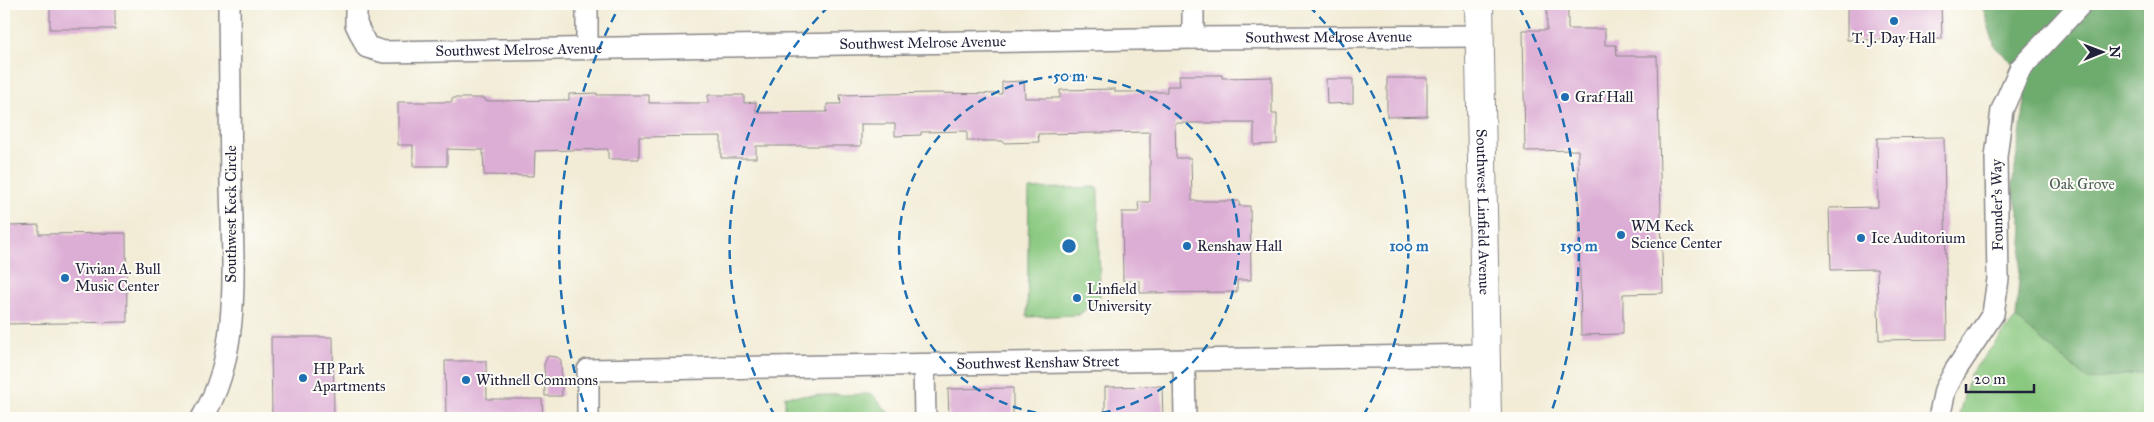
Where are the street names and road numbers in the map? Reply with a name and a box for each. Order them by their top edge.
street label: Southwest Melrose Avenue [1245,27,1412,47]
street label: Southwest Melrose Avenue [839,32,1006,53]
street label: Southwest Melrose Avenue [435,39,602,60]
street label: Southwest Linfield Avenue [1472,129,1494,295]
street label: Southwest Keck Circle [222,145,240,283]
street label: Founder's Way [1987,158,2007,251]
street label: Southwest Renshaw Street [956,352,1120,373]

